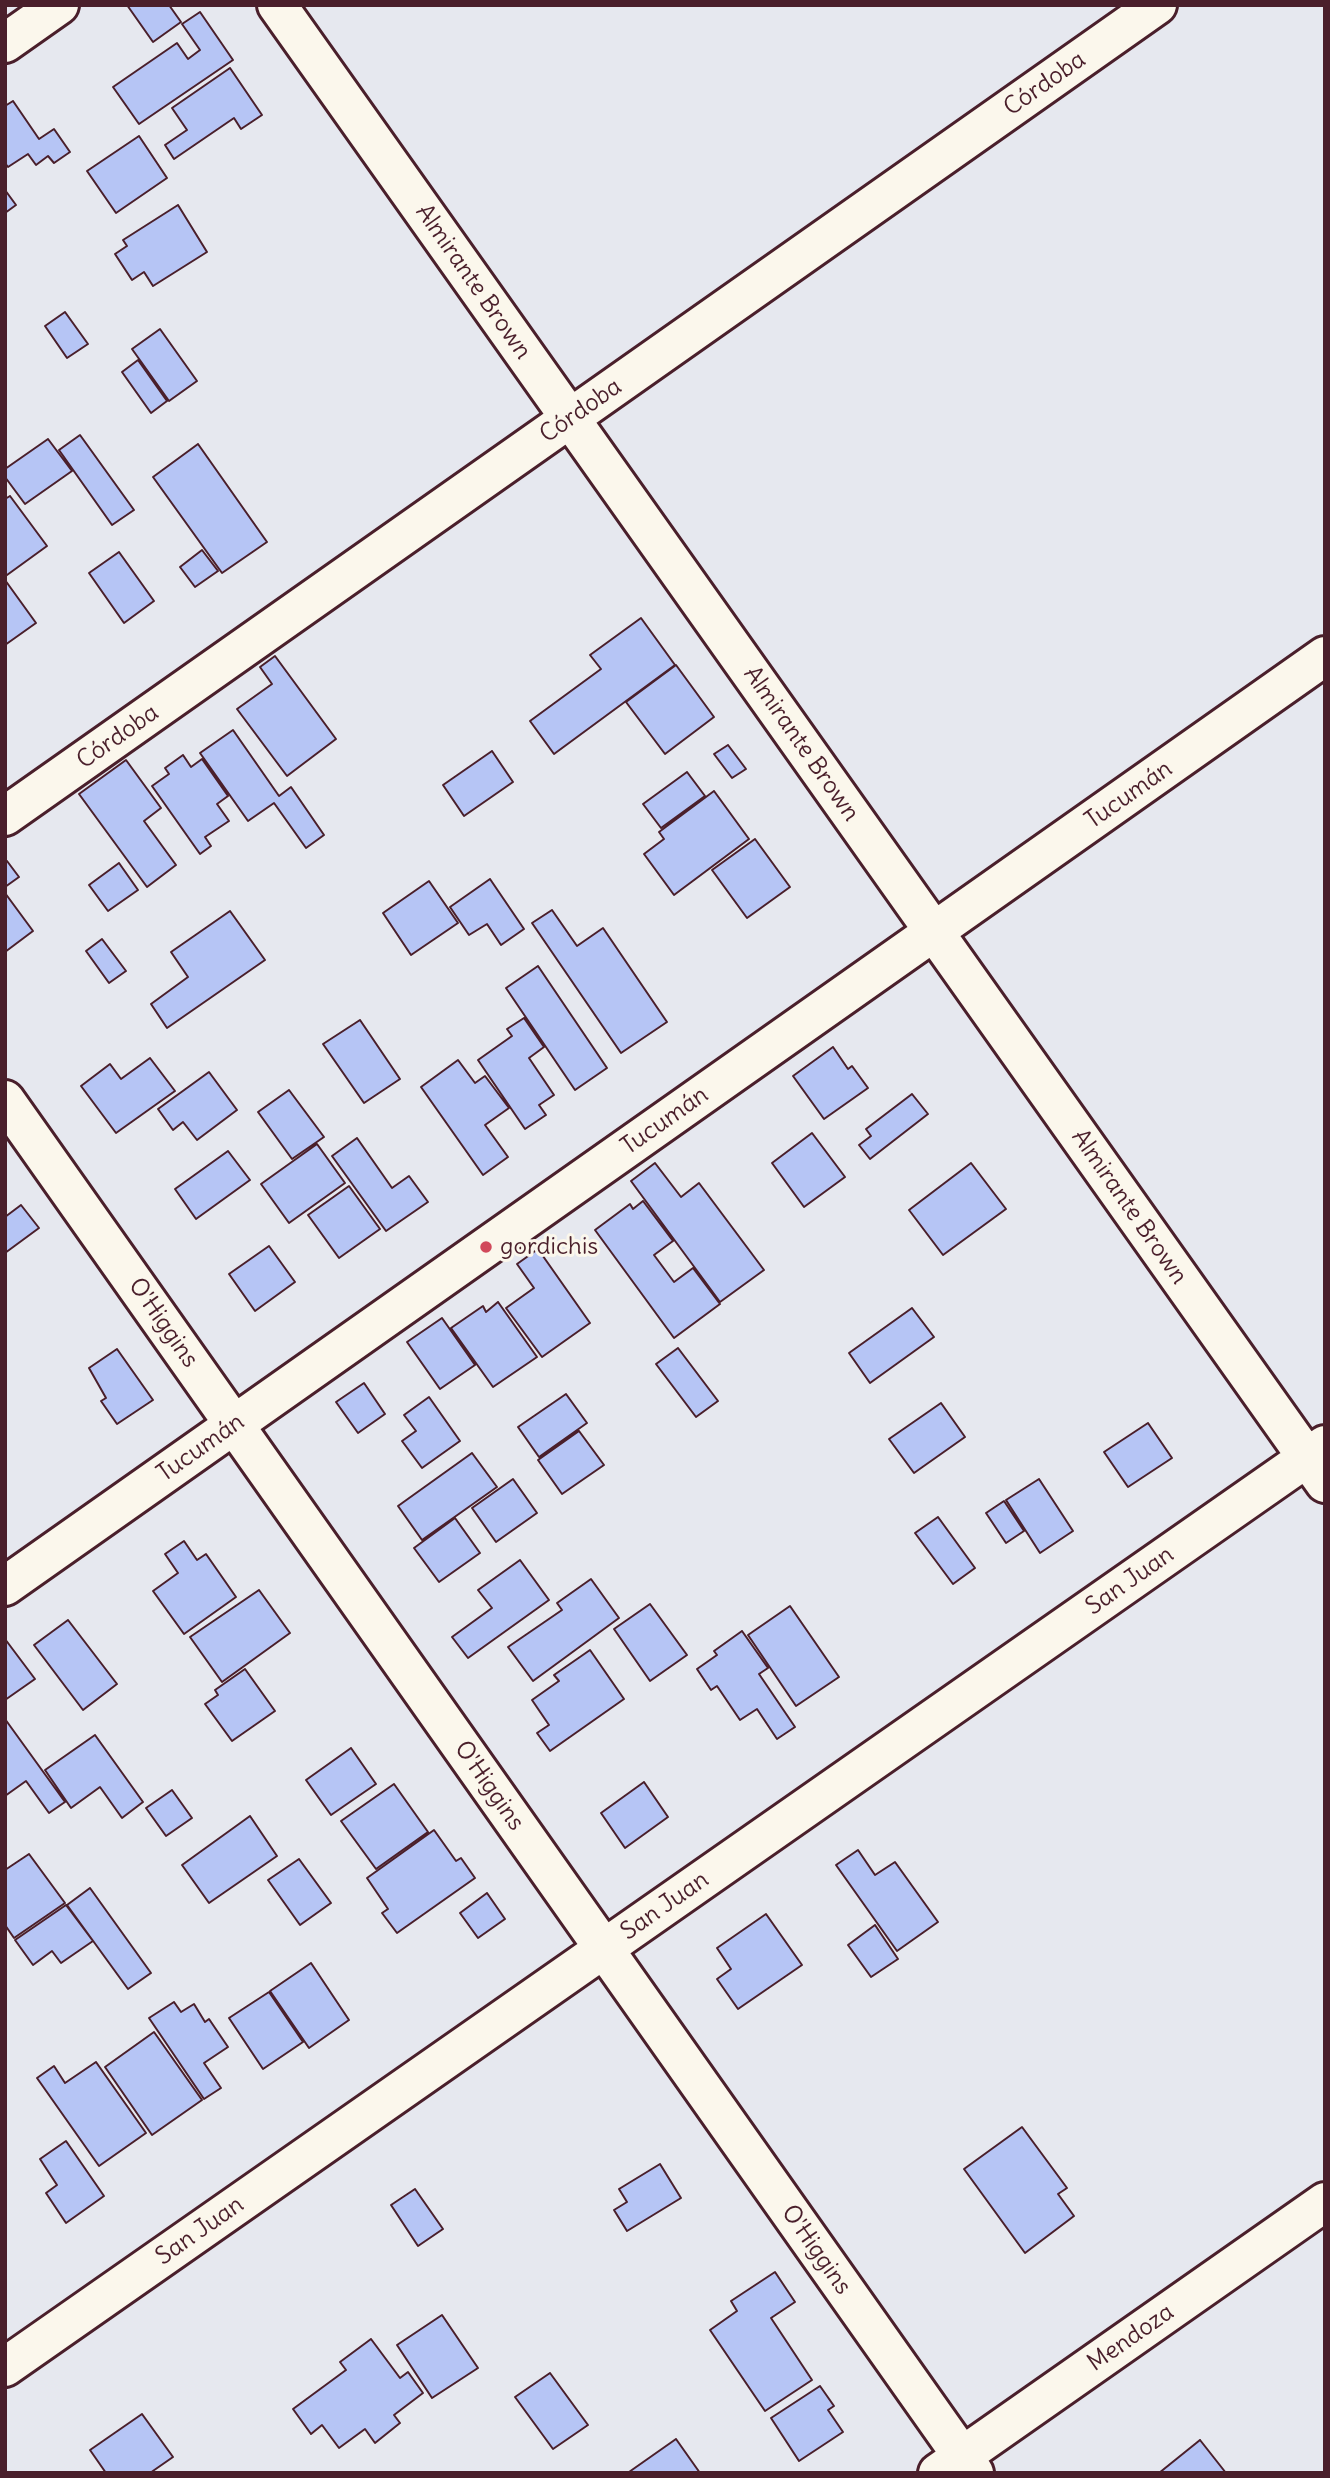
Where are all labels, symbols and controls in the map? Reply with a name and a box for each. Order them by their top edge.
street label: Córdoba [999,45,1091,123]
street label: Almirante Brown [409,199,537,365]
street label: Córdoba [535,372,627,450]
street label: Almirante Brown [737,661,865,827]
street label: Córdoba [72,698,164,776]
street label: Tucumán [1080,755,1178,835]
street label: Tucumán [616,1081,714,1161]
street label: Almirante Brown [1065,1124,1193,1290]
place label: gordichis [500,1233,598,1261]
marker: gordichis [478,1239,494,1255]
street label: O'Higgins [122,1273,204,1373]
street label: Tucumán [152,1408,250,1488]
street label: San Juan [1081,1540,1179,1622]
street label: O'Higgins [448,1736,530,1836]
street label: San Juan [616,1865,714,1947]
street label: San Juan [151,2190,249,2272]
street label: O'Higgins [775,2200,857,2300]
street label: Mendoza [1082,2298,1180,2378]

